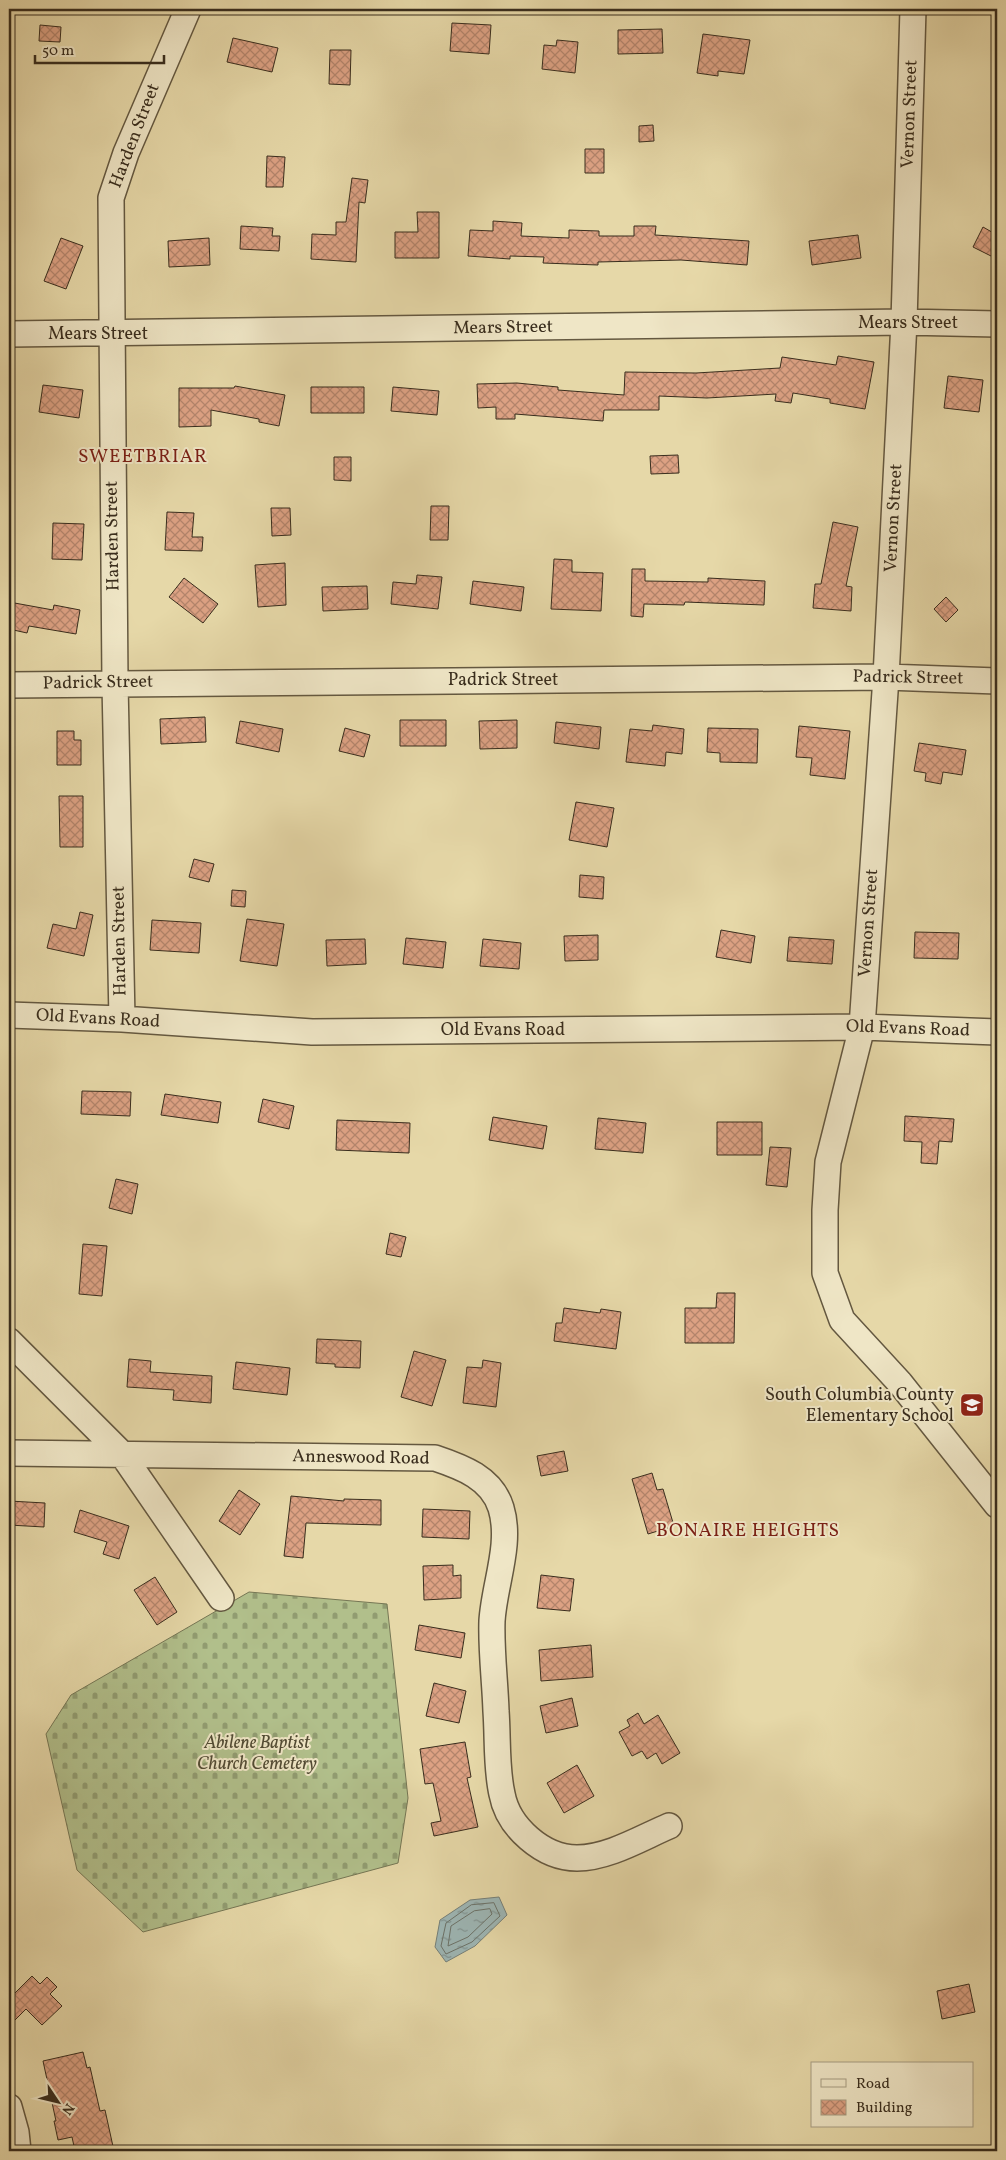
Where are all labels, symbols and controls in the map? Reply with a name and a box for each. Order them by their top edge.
scale bar [35,32,164,64]
text: 50 m [42,41,74,62]
street label: Vernon Street [896,59,924,169]
street label: Harden Street [104,80,166,192]
street label: Mears Street [858,311,958,336]
street label: Mears Street [453,315,553,341]
street label: Mears Street [48,322,148,347]
district label: SWEETBRIAR [78,444,208,470]
street label: Vernon Street [879,463,909,573]
street label: Harden Street [100,481,126,591]
street label: Padrick Street [852,665,964,691]
street label: Padrick Street [448,668,558,693]
street label: Padrick Street [42,670,154,696]
street label: Vernon Street [853,868,885,978]
street label: Harden Street [107,886,133,996]
street label: Old Evans Road [35,1003,161,1035]
street label: Old Evans Road [845,1014,971,1044]
street label: Old Evans Road [441,1018,565,1043]
place label: South Columbia County Elementary School [765,1383,954,1429]
school or university icon: South Columbia County Elementary School [959,1392,985,1418]
street label: Anneswood Road [292,1444,430,1472]
district label: BONAIRE HEIGHTS [656,1518,840,1544]
park label: Abilene Baptist Church Cemetery [197,1731,317,1777]
legend [811,2062,974,2128]
text: Road [856,2074,890,2095]
north arrow [32,2078,82,2128]
text: Building [856,2098,913,2119]
text: N [57,2099,78,2118]

